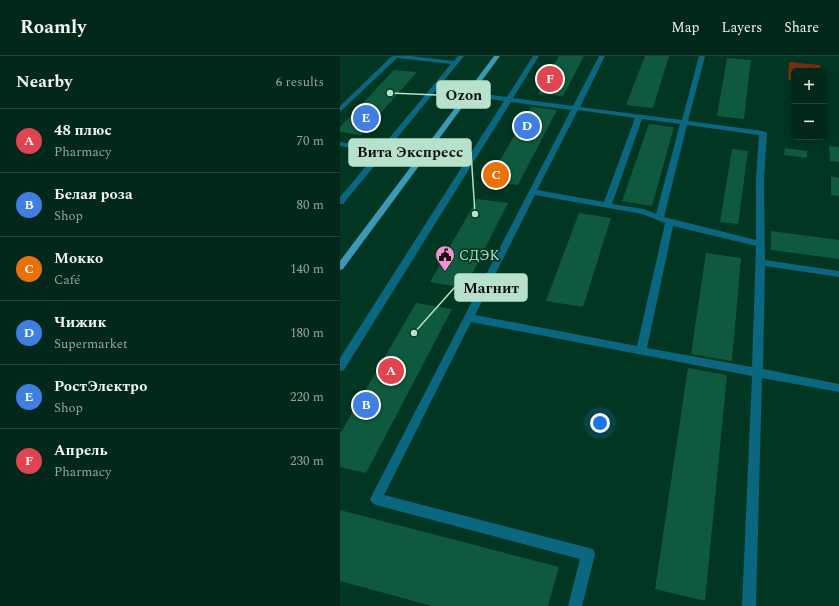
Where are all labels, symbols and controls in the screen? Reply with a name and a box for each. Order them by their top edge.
text: Roamly [20,13,86,42]
text: Map [671,17,700,38]
text: Layers [722,17,762,38]
text: Share [784,17,819,38]
pin: F [537,64,563,94]
map controls [791,68,827,140]
button: + [791,68,827,104]
text: Nearby [16,69,72,95]
text: 6 results [276,72,324,92]
callout: Ozon [437,81,490,108]
text: Ozon [446,84,482,107]
pin: E [353,103,379,133]
button: − [791,104,827,140]
pin: D [514,111,540,141]
text: 48 плюс [54,119,112,142]
text: A [24,131,34,151]
text: 70 m [297,131,324,151]
callout: Вита Экспресс [349,139,471,166]
text: Вита Экспресс [357,141,463,164]
text: Pharmacy [54,142,111,162]
pin: C [483,160,509,190]
text: Белая роза [54,183,133,206]
text: B [24,195,34,215]
text: 80 m [297,195,324,215]
text: Shop [54,206,83,226]
public building icon: СДЭК [434,244,456,272]
place label: СДЭК [459,245,500,266]
text: Мокко [54,247,103,270]
text: C [24,259,34,279]
text: 140 m [290,259,324,279]
text: Café [54,270,80,290]
callout: Магнит [455,274,527,301]
text: Магнит [463,277,520,300]
text: Чижик [54,311,107,334]
text: D [24,323,34,343]
text: 180 m [290,323,324,343]
text: Supermarket [54,334,128,354]
pin: A [378,356,404,386]
text: РостЭлектро [54,375,147,398]
text: E [25,387,33,407]
text: 220 m [290,387,324,407]
pin: B [353,390,379,420]
text: Shop [54,398,83,418]
your location [590,413,610,433]
text: Апрель [54,439,108,462]
text: F [25,451,33,471]
text: 230 m [290,451,324,471]
text: Pharmacy [54,462,111,482]

